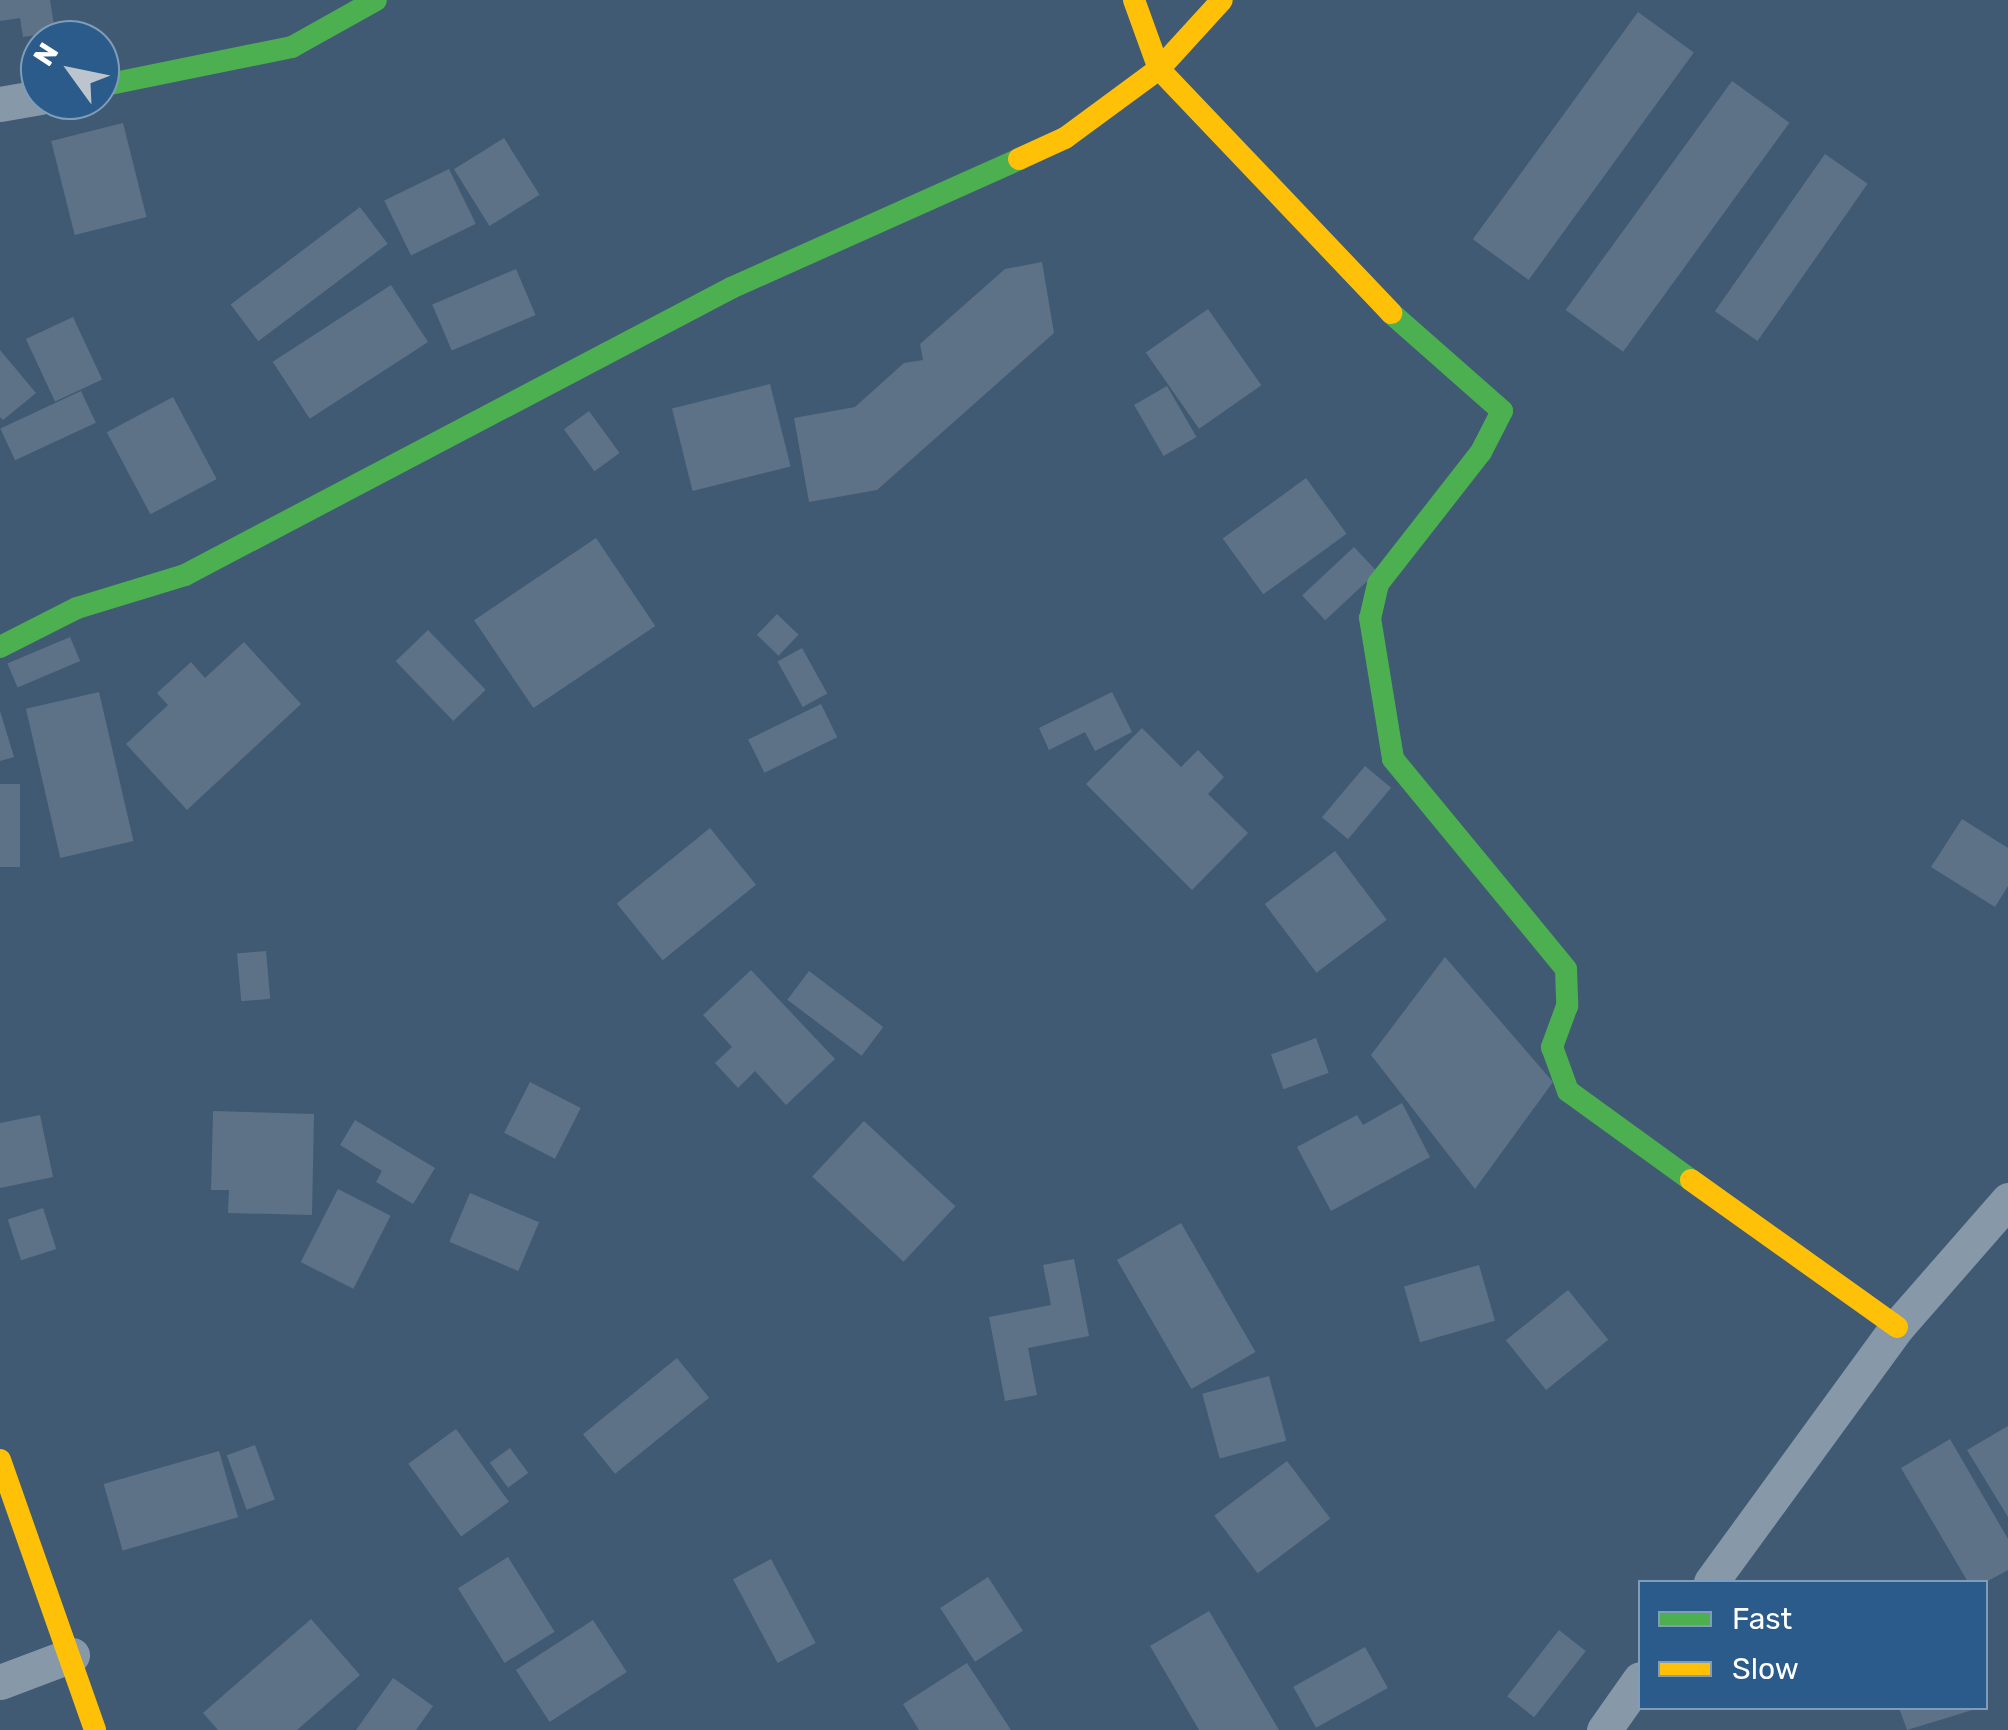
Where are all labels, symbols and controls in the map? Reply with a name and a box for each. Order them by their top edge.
north arrow [20,20,120,120]
text: N [27,37,65,72]
legend [1638,1580,1988,1710]
text: Fast [1732,1601,1792,1637]
text: Slow [1732,1651,1799,1687]

